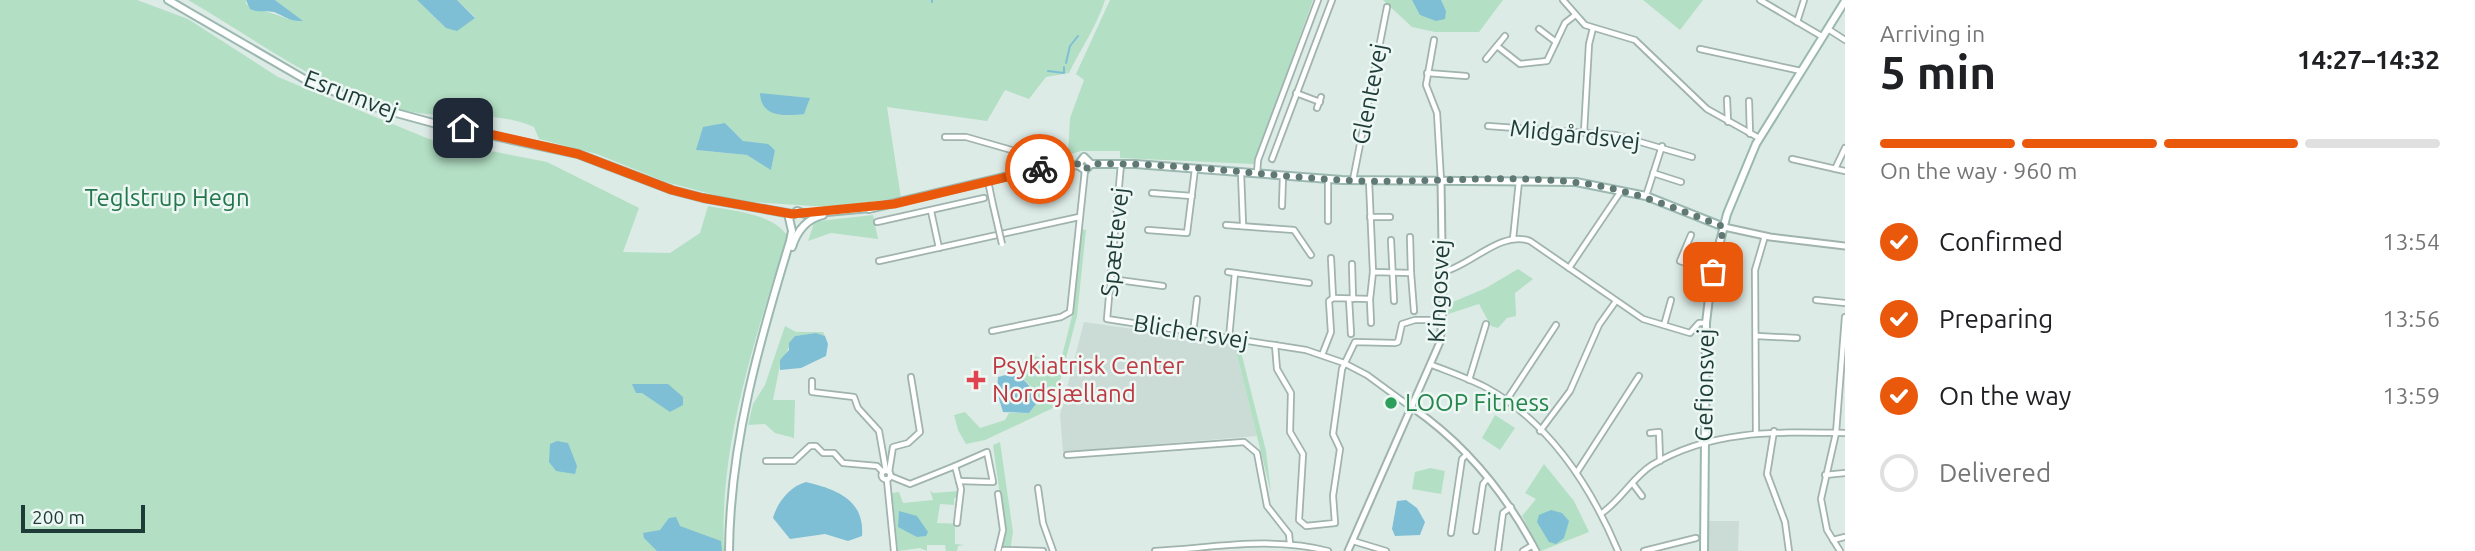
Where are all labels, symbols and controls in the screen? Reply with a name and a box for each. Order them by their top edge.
text: Arriving in [1880,21,1985,46]
street label: Glentevej [1346,41,1393,147]
text: 14:27–14:32 [2297,45,2440,74]
text: 5 min [1880,46,1996,98]
street label: Esrumvej [301,64,402,125]
pin [433,98,493,158]
icon: home [444,109,482,147]
street label: Midgårdsvej [1508,114,1642,155]
courier [1005,134,1075,204]
icon: bike [1021,150,1059,188]
text: On the way · 960 m [1880,158,2077,183]
park label: Teglstrup Hegn [84,184,250,211]
street label: Spættevej [1095,186,1134,298]
icon: check [1880,223,1918,261]
text: Confirmed [1939,227,2063,256]
text: 13:54 [2382,229,2440,254]
street label: Kingosvej [1422,239,1455,343]
pin [1683,242,1743,302]
icon: bag [1694,253,1732,291]
icon: check [1880,300,1918,338]
text: Preparing [1939,304,2053,333]
text: 13:56 [2382,306,2440,331]
street label: Blichersvej [1132,309,1250,354]
street label: Gefionsvej [1690,328,1719,442]
place label: Psykiatrisk Center Nordsjælland [992,352,1184,407]
marker: Psykiatrisk Center Nordsjælland [966,370,986,390]
icon: check [1880,377,1918,415]
text: On the way [1939,381,2071,410]
text: 13:59 [2382,383,2440,408]
place label: LOOP Fitness [1405,389,1549,416]
marker: LOOP Fitness [1383,395,1399,411]
text: Delivered [1939,458,2051,487]
scale bar [21,502,145,534]
text: 200 m [32,506,85,528]

